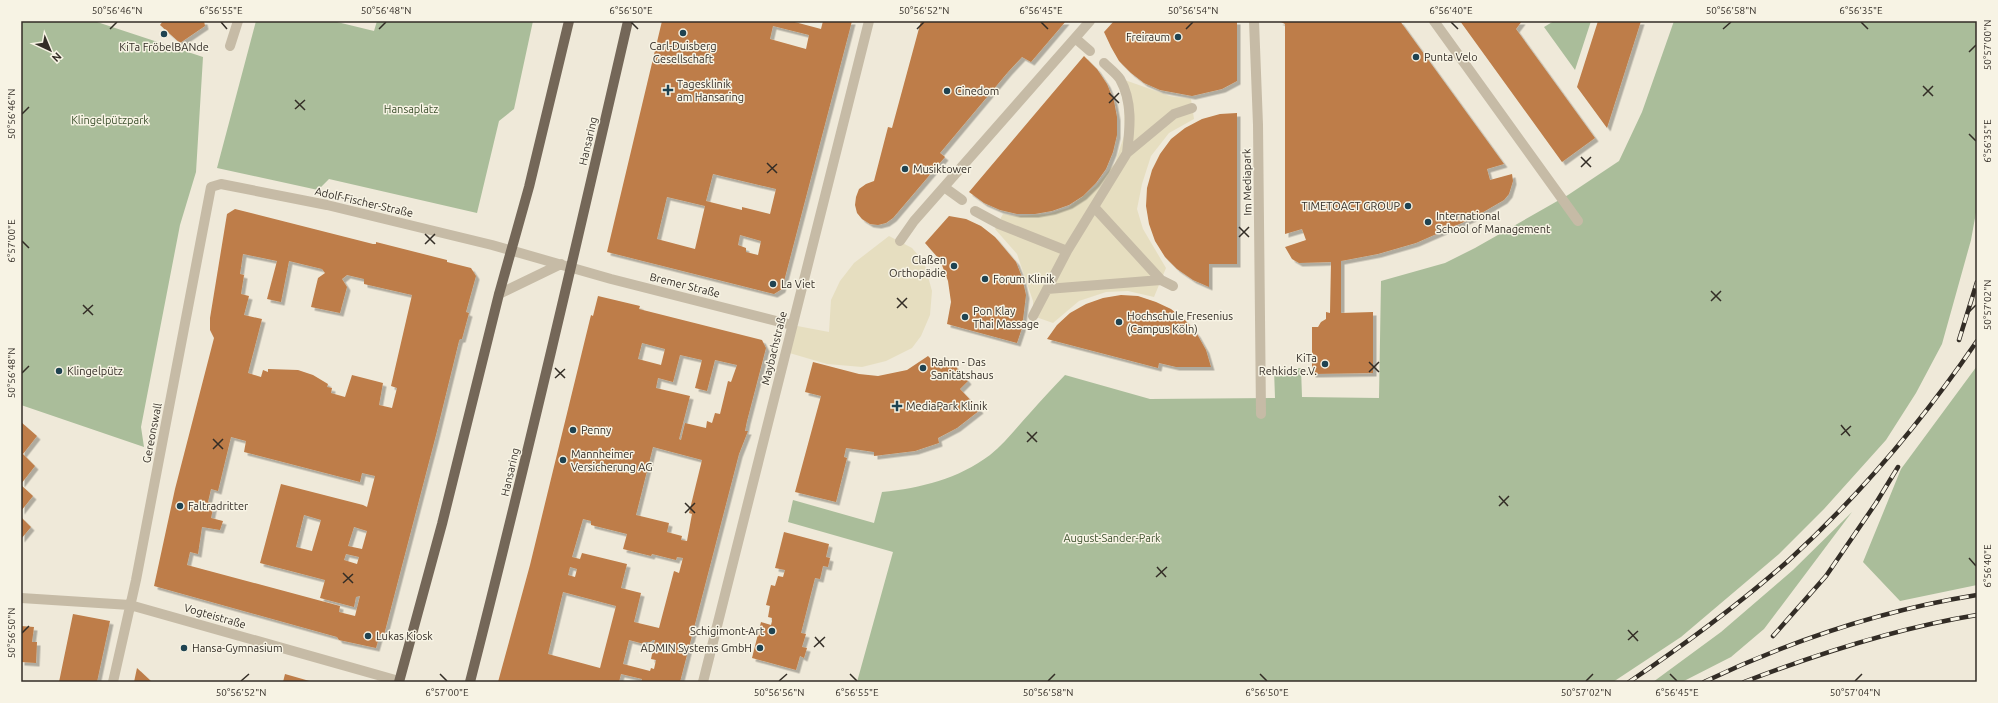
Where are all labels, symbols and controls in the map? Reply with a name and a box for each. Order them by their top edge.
text: 50°56'46"N [92,5,142,16]
text: 6°56'55"E [199,5,243,16]
text: 50°56'48"N [361,5,411,16]
text: 6°56'50"E [609,5,653,16]
text: 50°56'52"N [899,5,949,16]
text: 6°56'45"E [1019,5,1063,16]
text: 50°56'54"N [1168,5,1218,16]
text: 6°56'40"E [1429,5,1473,16]
text: 50°56'58"N [1706,5,1756,16]
text: 6°56'35"E [1839,5,1883,16]
text: 50°57'00"N [1982,20,1993,70]
marker: Carl-Duisberg Gesellschaft [678,28,688,38]
marker: KiTa FröbelBANde [159,29,169,39]
north arrow [30,30,70,70]
place label: Freiraum [1126,31,1170,43]
marker: Freiraum [1173,32,1183,42]
place label: Carl-Duisberg Gesellschaft [649,40,717,65]
place label: KiTa FröbelBANde [119,41,209,53]
text: N [50,50,64,64]
place label: Punta Velo [1424,51,1478,63]
marker: Punta Velo [1411,52,1421,62]
place label: Tagesklinik am Hansaring [677,78,744,103]
marker: Tagesklinik am Hansaring [662,84,674,96]
place label: Cinedom [955,85,999,97]
marker: Cinedom [942,86,952,96]
text: 50°56'46"N [6,89,17,139]
park label: Hansaplatz [384,103,438,115]
park label: Klingelpützpark [71,114,149,126]
street label: Hansaring [577,116,599,166]
text: 6°56'35"E [1982,119,1993,163]
street label: Im Mediapark [1240,148,1254,216]
place label: Musiktower [913,163,972,175]
marker: Musiktower [900,164,910,174]
street label: Adolf-Fischer-Straße [314,185,414,219]
place label: TIMETOACT GROUP [1302,200,1400,212]
marker: TIMETOACT GROUP [1403,201,1413,211]
place label: International School of Management [1436,210,1551,235]
marker: International School of Management [1423,217,1433,227]
text: 6°57'00"E [6,219,17,263]
place label: Claßen Orthopädie [889,254,946,279]
marker: Claßen Orthopädie [949,261,959,271]
street label: Bremer Straße [649,270,721,300]
place label: Forum Klinik [993,273,1055,285]
marker: Forum Klinik [980,274,990,284]
place label: La Viet [781,278,816,290]
marker: La Viet [768,279,778,289]
text: 50°57'02"N [1982,280,1993,330]
place label: Pon Klay Thai Massage [973,305,1039,330]
street label: Maybachstraße [759,310,789,386]
place label: Hochschule Fresenius (Campus Köln) [1127,310,1233,336]
marker: Pon Klay Thai Massage [960,312,970,322]
marker: Hochschule Fresenius (Campus Köln) [1114,317,1124,327]
text: 50°56'48"N [6,348,17,398]
place label: KiTa Rehkids e.V. [1259,352,1317,377]
place label: Rahm - Das Sanitätshaus [931,356,994,381]
marker: KiTa Rehkids e.V. [1320,359,1330,369]
marker: Rahm - Das Sanitätshaus [918,363,928,373]
place label: Klingelpütz [67,365,123,377]
marker: Klingelpütz [54,366,64,376]
marker: MediaPark Klinik [891,400,903,412]
place label: MediaPark Klinik [906,400,988,412]
street label: Gereonswall [140,402,164,464]
place label: Penny [581,424,612,436]
marker: Penny [568,425,578,435]
street label: Hansaring [499,447,521,497]
place label: Mannheimer Versicherung AG [571,448,653,473]
marker: Mannheimer Versicherung AG [558,455,568,465]
place label: Faltradritter [188,500,249,512]
marker: Faltradritter [175,501,185,511]
park label: August-Sander-Park [1063,532,1161,544]
text: 6°56'40"E [1982,544,1993,588]
street label: Vogteistraße [183,601,247,631]
text: 50°56'50"N [6,608,17,658]
place label: Schigimont-Art [690,625,765,637]
marker: Schigimont-Art [767,626,777,636]
place label: Lukas Kiosk [376,630,433,642]
marker: Lukas Kiosk [363,631,373,641]
place label: Hansa-Gymnasium [192,642,282,654]
place label: ADMIN Systems GmbH [641,642,752,654]
marker: Hansa-Gymnasium [179,643,189,653]
marker: ADMIN Systems GmbH [755,643,765,653]
text: 50°56'52"N [216,687,266,698]
text: 6°57'00"E [425,687,469,698]
text: 50°56'56"N [754,687,804,698]
text: 6°56'55"E [835,687,879,698]
text: 50°56'58"N [1023,687,1073,698]
text: 6°56'50"E [1245,687,1289,698]
text: 50°57'02"N [1561,687,1611,698]
text: 6°56'45"E [1655,687,1699,698]
text: 50°57'04"N [1830,687,1880,698]

